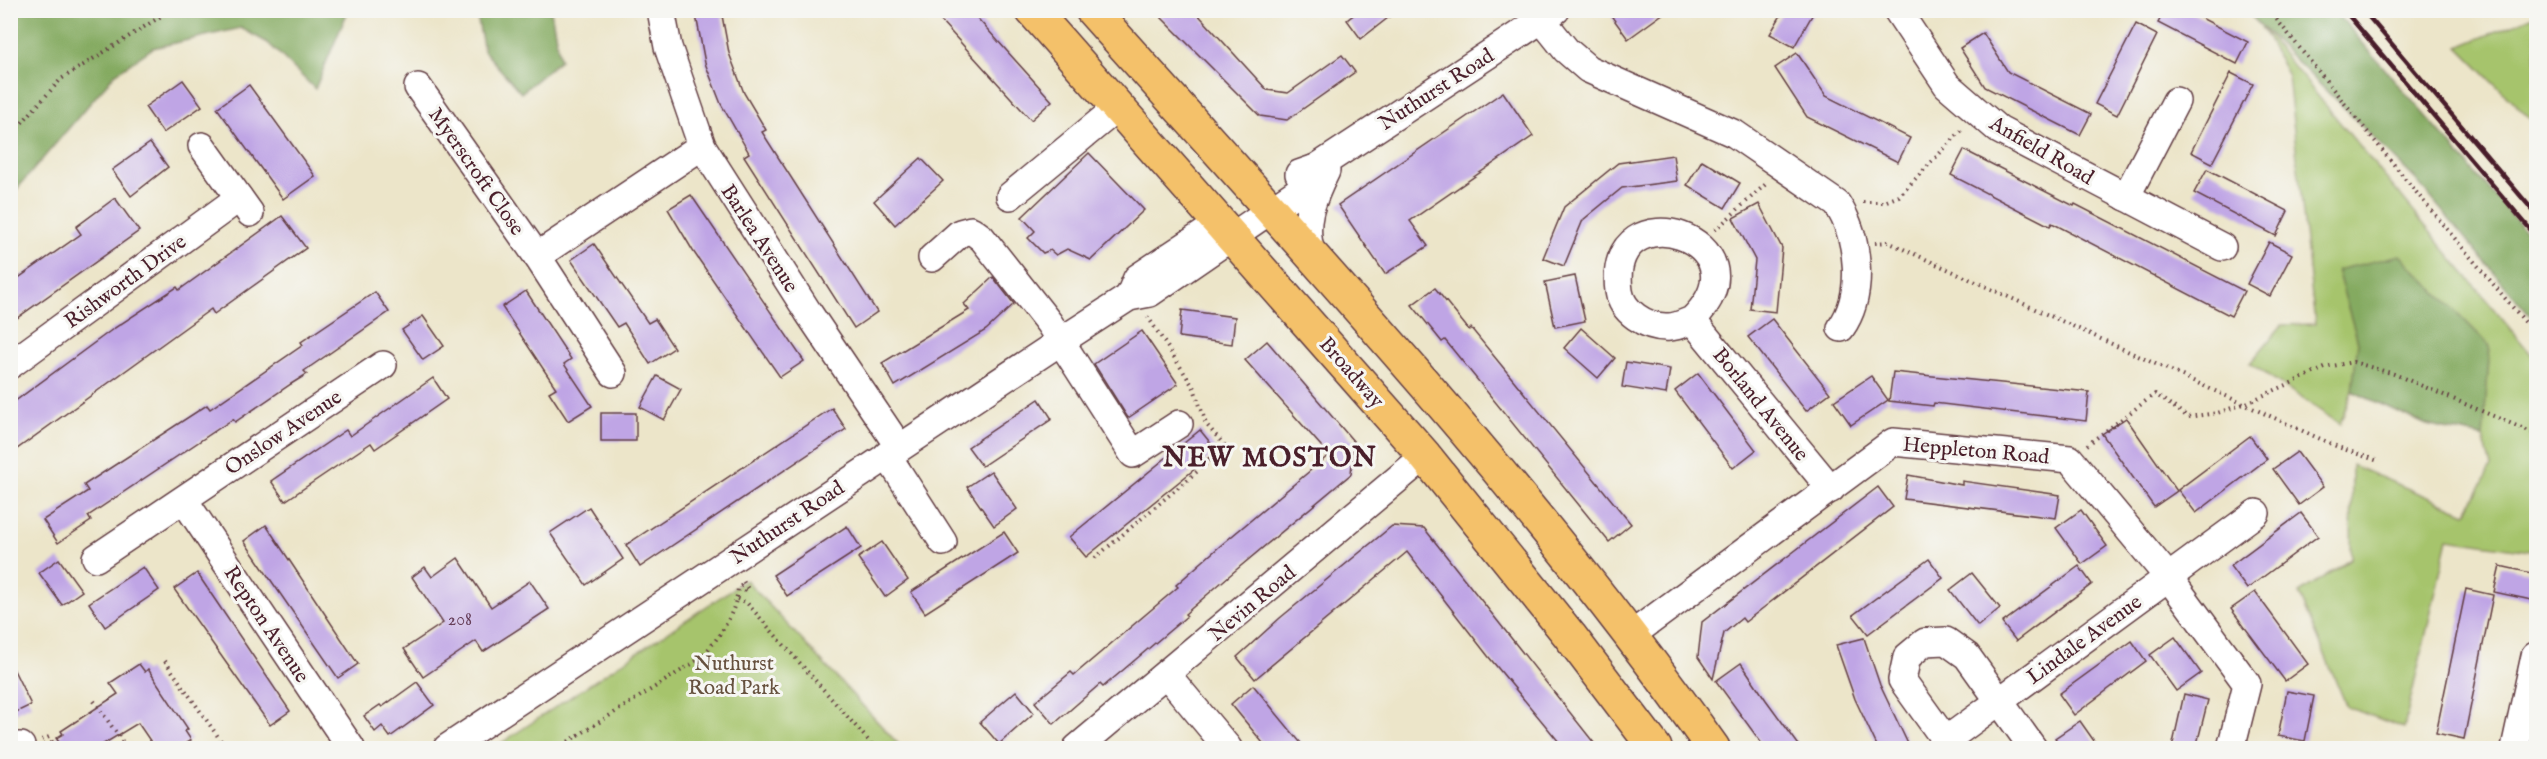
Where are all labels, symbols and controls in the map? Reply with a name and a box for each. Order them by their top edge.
street label: Nuthurst Road [1374,43,1500,138]
street label: Myerscroft Close [422,103,530,242]
street label: Anfield Road [1983,110,2099,192]
street label: Barlea Avenue [714,180,804,298]
street label: Rishworth Drive [60,229,192,336]
street label: Broadway [1312,332,1390,415]
street label: Borland Avenue [1706,343,1814,468]
street label: Onslow Avenue [220,384,348,482]
street label: Heppleton Road [1901,432,2051,471]
district label: NEW MOSTON [1162,442,1377,476]
street label: Nuthurst Road [726,475,851,571]
street label: Nevin Road [1204,559,1303,648]
street label: Repton Avenue [217,561,315,689]
street label: Lindale Avenue [2022,589,2148,691]
house number: 208 [448,609,472,632]
park label: Nuthurst Road Park [688,651,781,702]

